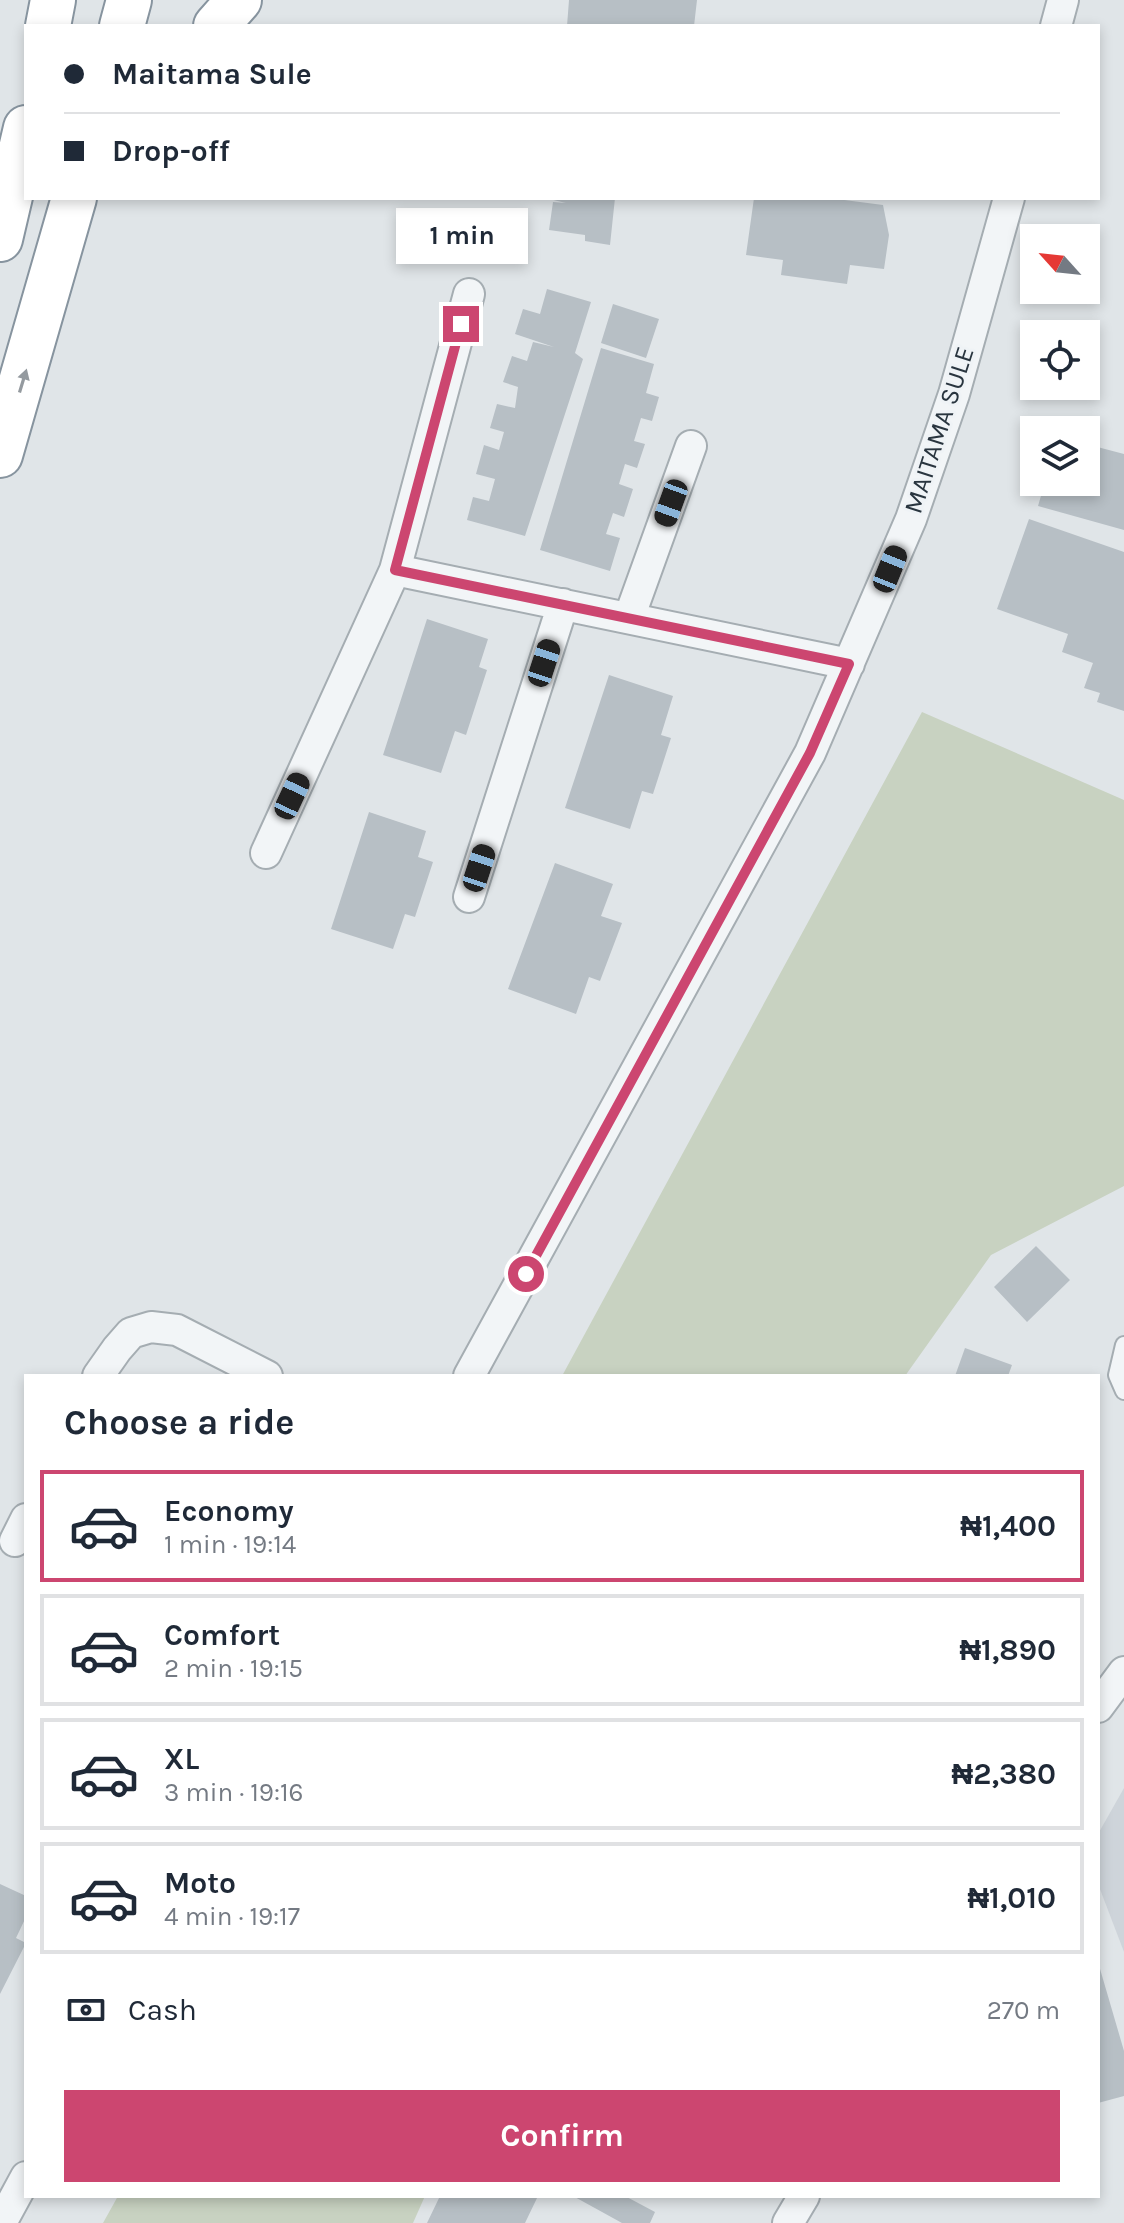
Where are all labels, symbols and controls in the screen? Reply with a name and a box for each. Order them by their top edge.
text: Maitama Sule [112,56,312,92]
text: Drop-off [112,133,230,169]
callout: 1 min [395,208,527,264]
text: 1 min [429,220,495,251]
north arrow [1020,224,1100,304]
map controls [1020,224,1100,496]
route end [443,306,479,342]
button: locate [1020,320,1100,400]
street label: MAITAMA SULE [897,343,981,517]
one-way arrow [17,368,30,392]
button: layers [1020,416,1100,496]
car [652,476,690,530]
car [870,542,910,596]
car [525,636,563,690]
car [271,769,313,823]
car [460,841,498,895]
route start [508,1256,544,1292]
text: Choose a ride [64,1401,294,1443]
icon: car [68,1490,140,1562]
text: Economy [164,1493,294,1529]
text: ₦1,400 [960,1508,1056,1544]
text: 1 min · 19:14 [164,1529,296,1560]
icon: car [68,1614,140,1686]
text: Comfort [164,1617,280,1653]
text: ₦1,890 [959,1632,1056,1668]
text: 2 min · 19:15 [164,1653,303,1684]
icon: car [68,1738,140,1810]
text: XL [164,1741,199,1777]
text: ₦2,380 [952,1756,1056,1792]
text: 3 min · 19:16 [164,1777,303,1808]
icon: car [68,1862,140,1934]
text: Moto [164,1865,236,1901]
text: ₦1,010 [967,1880,1056,1916]
text: 4 min · 19:17 [164,1901,300,1932]
icon: cash [64,1988,108,2032]
text: Cash [128,1992,197,2028]
text: 270 m [987,1995,1060,2026]
button: Confirm [64,2090,1060,2182]

